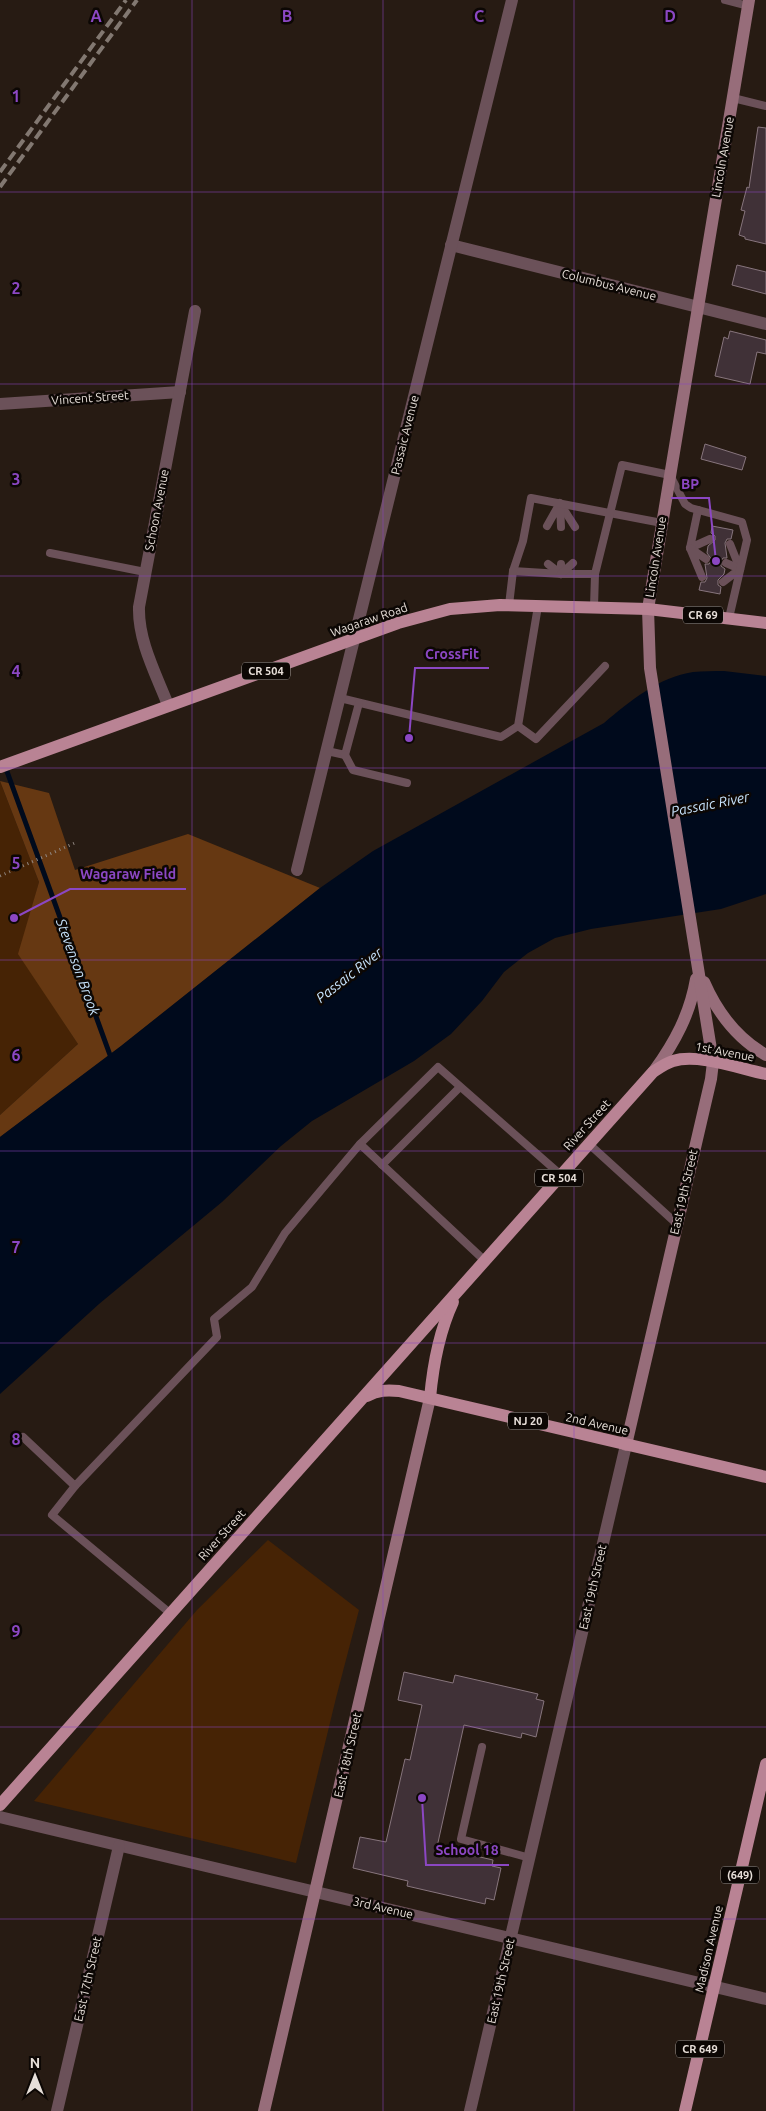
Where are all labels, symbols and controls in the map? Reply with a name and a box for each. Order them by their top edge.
text: A [90,7,102,25]
text: B [282,7,292,25]
text: C [474,7,484,25]
text: D [664,7,676,25]
text: 1 [11,87,21,105]
street label: Lincoln Avenue [709,116,736,198]
street label: Columbus Avenue [560,266,658,303]
text: 2 [11,279,21,297]
street label: Vincent Street [51,388,129,407]
street label: Passaic Avenue [388,394,421,476]
street label: Schoon Avenue [142,468,171,552]
callout: BP [671,469,709,498]
text: 3 [11,470,21,488]
text: BP [681,476,699,492]
street label: Lincoln Avenue [643,516,668,598]
street label: Wagaraw Road [329,600,409,639]
road number: CR 69 [683,606,723,624]
callout: CrossFit [415,639,489,668]
text: CrossFit [425,646,479,662]
text: 4 [11,662,21,680]
road number: CR 504 [242,662,290,679]
water label: Passaic River [669,788,751,819]
text: 5 [11,854,21,872]
callout: Wagaraw Field [70,860,186,889]
text: Wagaraw Field [80,866,176,882]
water label: Stevenson Brook [53,915,103,1018]
water label: Passaic River [313,944,386,1006]
street label: 1st Avenue [694,1039,756,1064]
text: 6 [11,1046,21,1064]
street label: River Street [561,1096,613,1153]
street label: East 19th Street [667,1148,700,1236]
road number: CR 504 [535,1170,583,1186]
text: 7 [11,1238,21,1256]
street label: 2nd Avenue [565,1410,630,1437]
road number: NJ 20 [508,1412,548,1430]
text: 8 [11,1430,21,1448]
street label: River Street [196,1506,248,1563]
street label: East 19th Street [576,1543,609,1631]
text: 9 [11,1622,21,1640]
street label: East 18th Street [331,1711,364,1799]
callout: School 18 [426,1836,509,1865]
text: School 18 [435,1842,499,1858]
road number: (649) [721,1866,759,1884]
street label: 3rd Avenue [352,1894,415,1921]
street label: Madison Avenue [692,1904,725,1994]
street label: East 17th Street [71,1935,104,2023]
street label: East 19th Street [484,1937,517,2025]
road number: CR 649 [676,2040,724,2058]
north arrow [10,2051,60,2101]
text: N [30,2055,40,2071]

